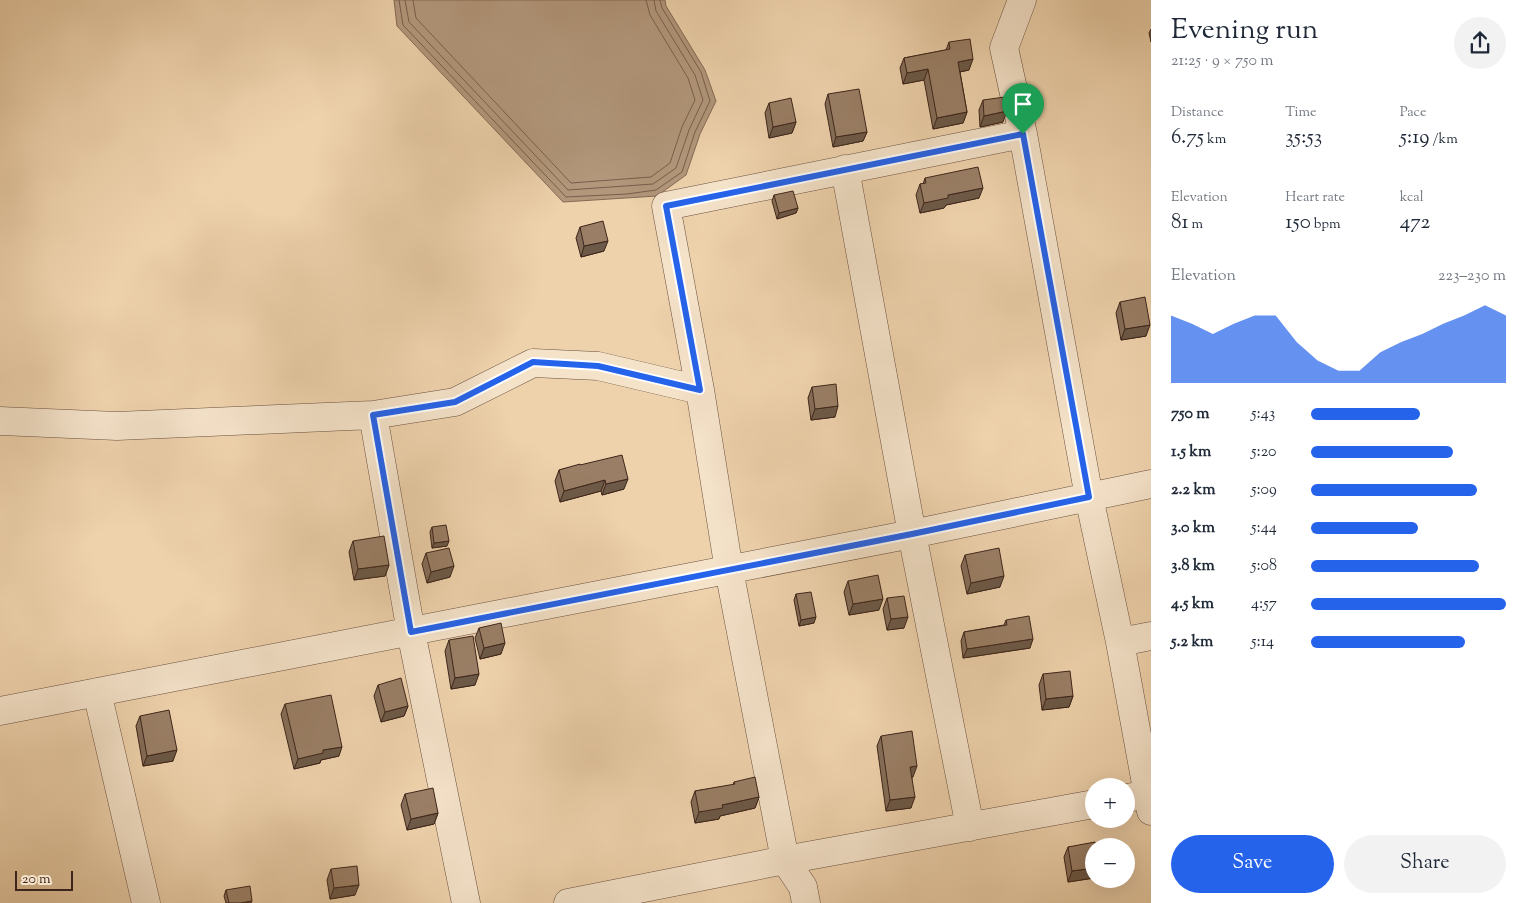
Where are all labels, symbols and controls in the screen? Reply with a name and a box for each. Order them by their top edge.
text: Evening run [1171,11,1318,51]
button: share [1454,17,1506,69]
text: 21:25 · 9 × 750 m [1171,50,1274,73]
pin [1002,83,1044,134]
icon: arrive [1009,90,1037,118]
text: Distance [1171,103,1224,123]
text: Time [1285,103,1316,123]
text: Pace [1400,103,1426,123]
text: 6.75 [1171,123,1204,153]
text: 35:53 [1285,123,1322,153]
text: 5:19 [1400,123,1429,153]
text: km [1204,130,1226,150]
text: /km [1429,130,1458,150]
text: Elevation [1171,188,1228,208]
text: Heart rate [1285,188,1345,208]
text: kcal [1400,188,1424,208]
text: 81 [1171,208,1189,238]
text: 150 [1285,208,1311,238]
text: 472 [1400,208,1430,238]
text: m [1189,215,1203,235]
text: bpm [1311,215,1341,235]
text: Elevation [1171,265,1236,288]
text: 223–230 m [1438,265,1506,288]
text: 750 m [1171,403,1210,426]
text: 5:43 [1251,403,1275,426]
text: 1.5 km [1171,441,1211,464]
text: 5:20 [1251,441,1277,464]
text: 2.2 km [1171,479,1215,502]
text: 5:09 [1251,479,1277,502]
text: 3.0 km [1171,517,1215,540]
text: 5:44 [1251,517,1277,540]
text: 3.8 km [1171,555,1215,578]
text: 5:08 [1251,555,1277,578]
text: 4.5 km [1171,593,1214,616]
text: 4:57 [1251,593,1277,616]
text: 5.2 km [1171,631,1213,654]
text: 5:14 [1251,631,1274,654]
map controls [1085,778,1135,888]
button: + [1085,778,1135,828]
button: Save [1171,835,1334,893]
button: Share [1344,835,1506,893]
button: − [1085,838,1135,888]
scale bar [15,868,72,891]
text: 20 m [22,870,51,890]

